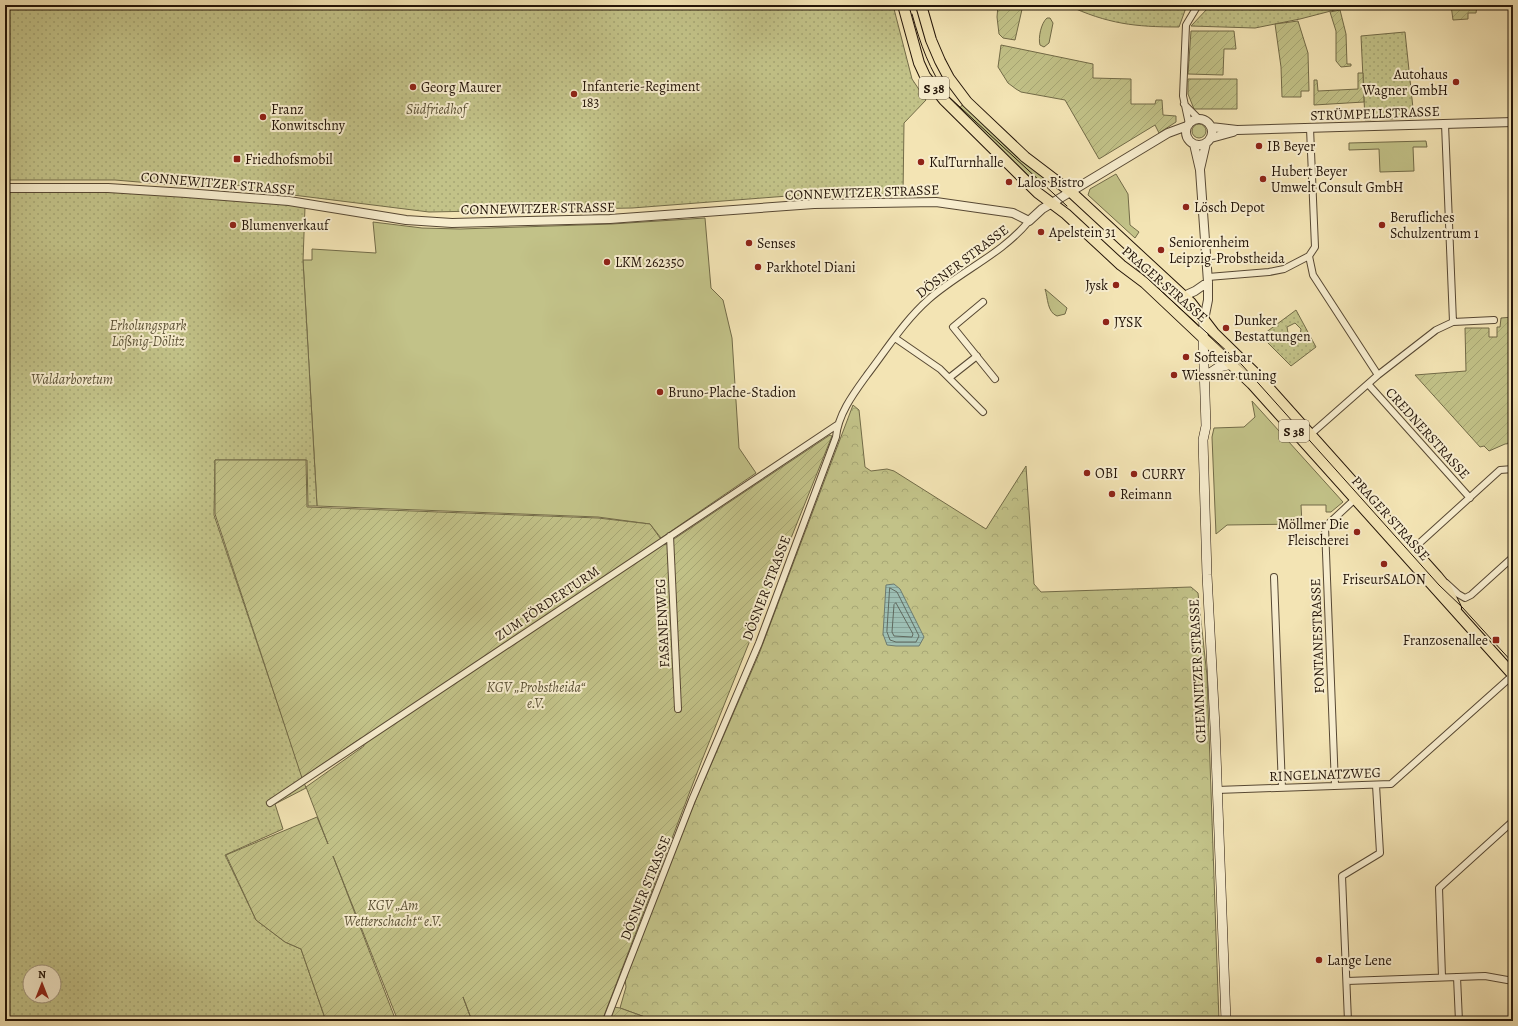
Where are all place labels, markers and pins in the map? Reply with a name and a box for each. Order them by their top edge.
place label: Autohaus Wagner GmbH [1361,65,1448,100]
place label: Infanterie-Regiment 183 [582,77,700,112]
marker: Autohaus Wagner GmbH [1451,77,1461,87]
place label: Georg Maurer [421,78,502,97]
marker: Georg Maurer [408,82,418,92]
marker: Infanterie-Regiment 183 [569,89,579,99]
place label: Franz Konwitschny [271,100,346,135]
marker: Franz Konwitschny [258,112,268,122]
place label: IB Beyer [1267,137,1316,156]
marker: IB Beyer [1254,141,1264,151]
place label: Friedhofsmobil [245,150,333,169]
place label: KulTurnhalle [929,153,1003,172]
marker: Friedhofsmobil [232,154,242,164]
marker: KulTurnhalle [916,157,926,167]
place label: Hubert Beyer Umwelt Consult GmbH [1271,162,1404,197]
place label: Lalos Bistro [1017,173,1084,192]
marker: Hubert Beyer Umwelt Consult GmbH [1258,174,1268,184]
marker: Lalos Bistro [1004,177,1014,187]
place label: Lösch Depot [1194,198,1265,217]
marker: Lösch Depot [1181,202,1191,212]
place label: Berufliches Schulzentrum 1 [1390,208,1479,243]
place label: Blumenverkauf [241,216,331,235]
marker: Blumenverkauf [228,220,238,230]
marker: Berufliches Schulzentrum 1 [1377,220,1387,230]
place label: Apelstein 31 [1048,223,1116,242]
marker: Apelstein 31 [1036,227,1046,237]
place label: Seniorenheim Leipzig-Probstheida [1169,233,1285,268]
place label: Senses [757,234,796,253]
marker: Senses [744,238,754,248]
marker: Seniorenheim Leipzig-Probstheida [1156,245,1166,255]
place label: LKM 262350 [615,253,684,272]
marker: LKM 262350 [602,257,612,267]
place label: Parkhotel Diani [766,258,856,277]
marker: Parkhotel Diani [753,262,763,272]
place label: Jysk [1085,276,1108,295]
marker: Jysk [1111,280,1121,290]
place label: Dunker Bestattungen [1234,311,1311,346]
place label: JYSK [1114,313,1143,332]
marker: JYSK [1101,317,1111,327]
marker: Dunker Bestattungen [1221,323,1231,333]
place label: Softeisbar [1194,348,1253,367]
marker: Softeisbar [1181,352,1191,362]
place label: Wiessner tuning [1181,366,1277,385]
marker: Wiessner tuning [1169,370,1179,380]
place label: Bruno-Plache-Stadion [668,383,796,402]
marker: Bruno-Plache-Stadion [655,387,665,397]
place label: OBI [1095,464,1118,483]
place label: CURRY [1142,465,1185,484]
marker: OBI [1082,468,1092,478]
marker: CURRY [1129,469,1139,479]
place label: Reimann [1120,485,1172,504]
marker: Reimann [1107,489,1117,499]
place label: Möllmer Die Fleischerei [1278,515,1349,550]
marker: Möllmer Die Fleischerei [1352,527,1362,537]
marker: FriseurSALON [1379,559,1389,569]
place label: FriseurSALON [1342,570,1426,589]
place label: Franzosenallee [1403,631,1488,650]
marker: Franzosenallee [1491,635,1501,645]
place label: Lange Lene [1327,951,1392,970]
marker: Lange Lene [1314,955,1324,965]

